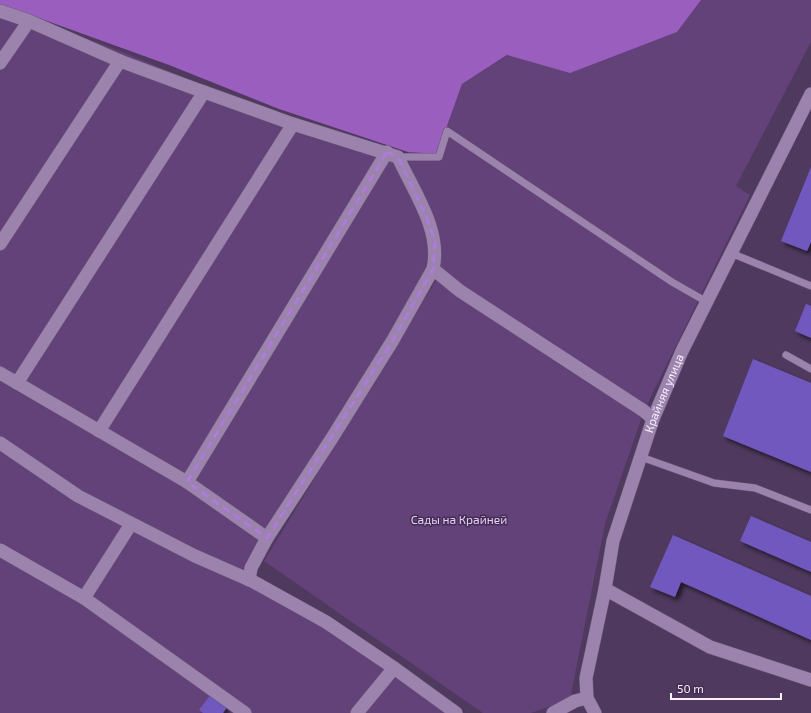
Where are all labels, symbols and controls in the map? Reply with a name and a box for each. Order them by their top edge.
street label: Крайняя улица [641,351,686,434]
park label: Сады на Крайней [411,512,507,526]
scale bar [671,675,781,701]
text: 50 m [677,681,704,695]

